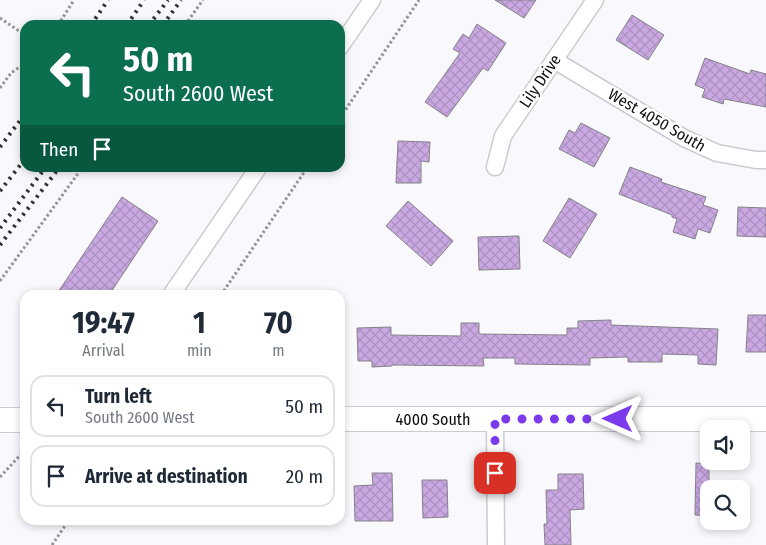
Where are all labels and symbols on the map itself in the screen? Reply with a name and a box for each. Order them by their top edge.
street label: Lily Drive [515,51,565,111]
street label: West 4050 South [605,84,709,156]
position arrow [591,392,643,444]
street label: 4000 South [396,410,470,429]
pin [474,452,516,494]

